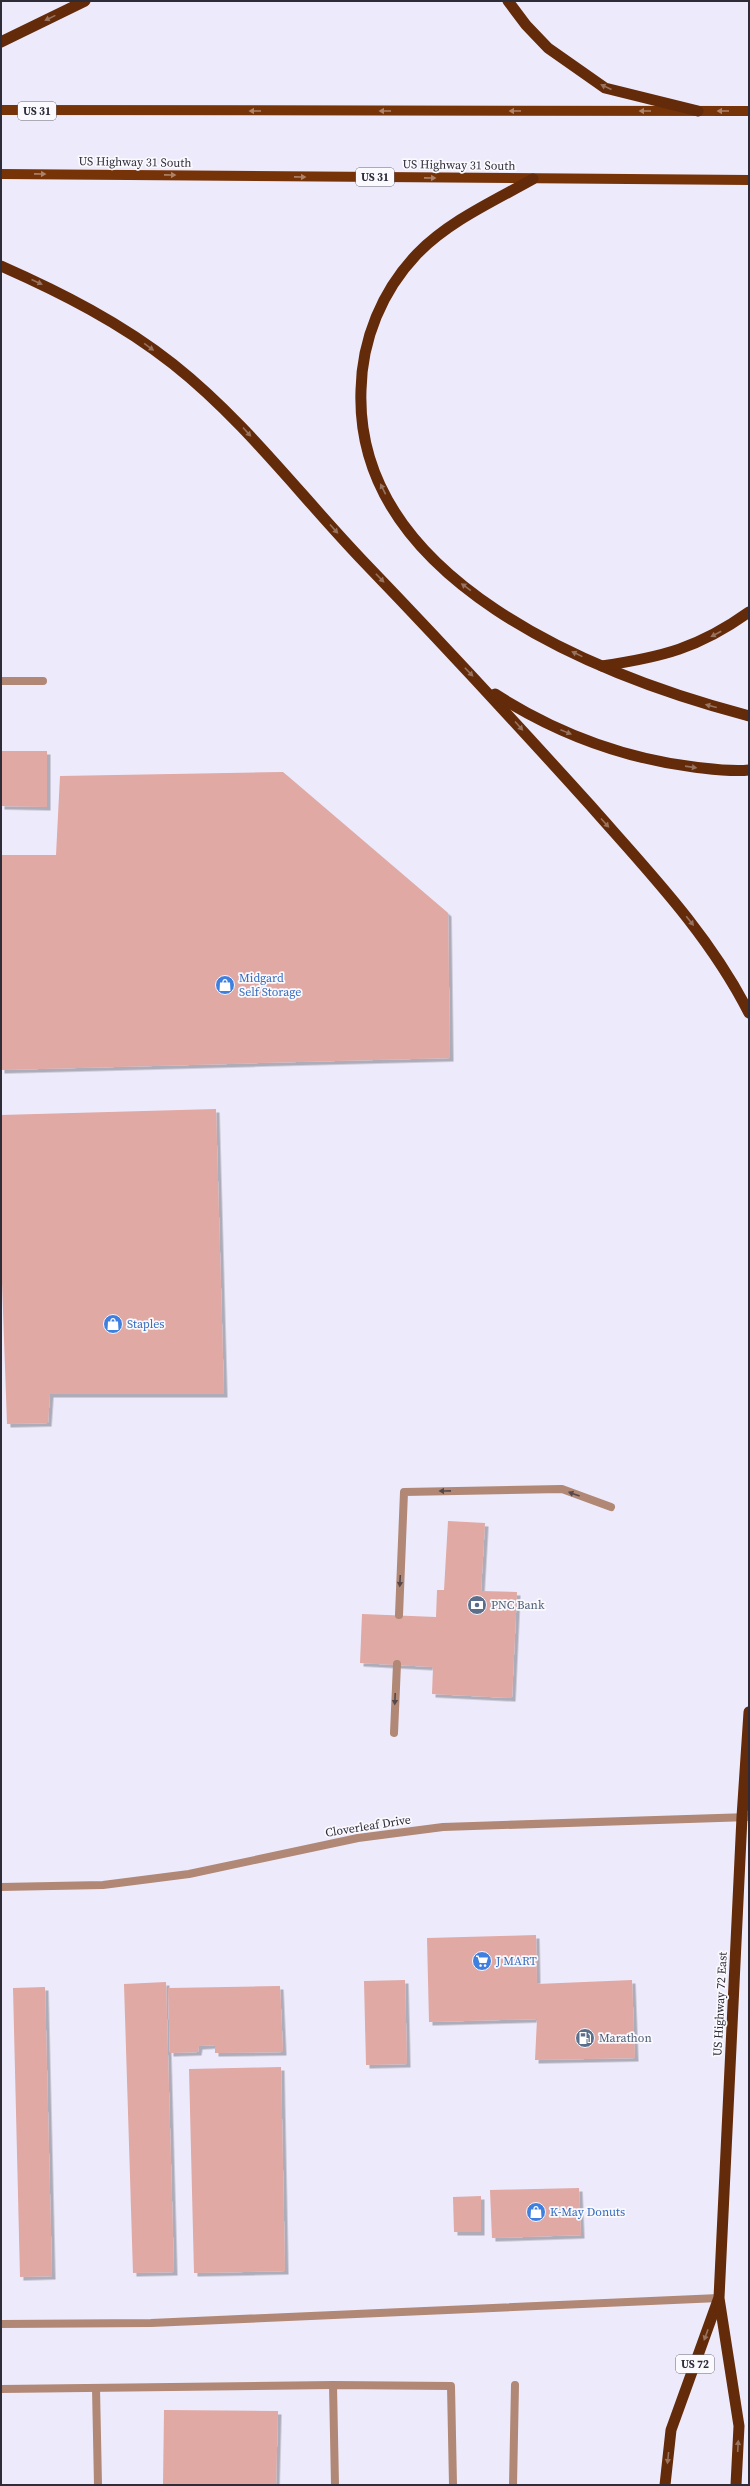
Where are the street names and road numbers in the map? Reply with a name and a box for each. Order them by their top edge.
road number: US 31 [18,102,56,120]
street label: US Highway 31 South [78,153,192,171]
street label: US Highway 31 South [402,156,516,174]
road number: US 31 [356,168,394,186]
street label: Cloverleaf Drive [324,1811,412,1841]
street label: US Highway 72 East [709,1951,731,2057]
road number: US 72 [676,2355,714,2373]

